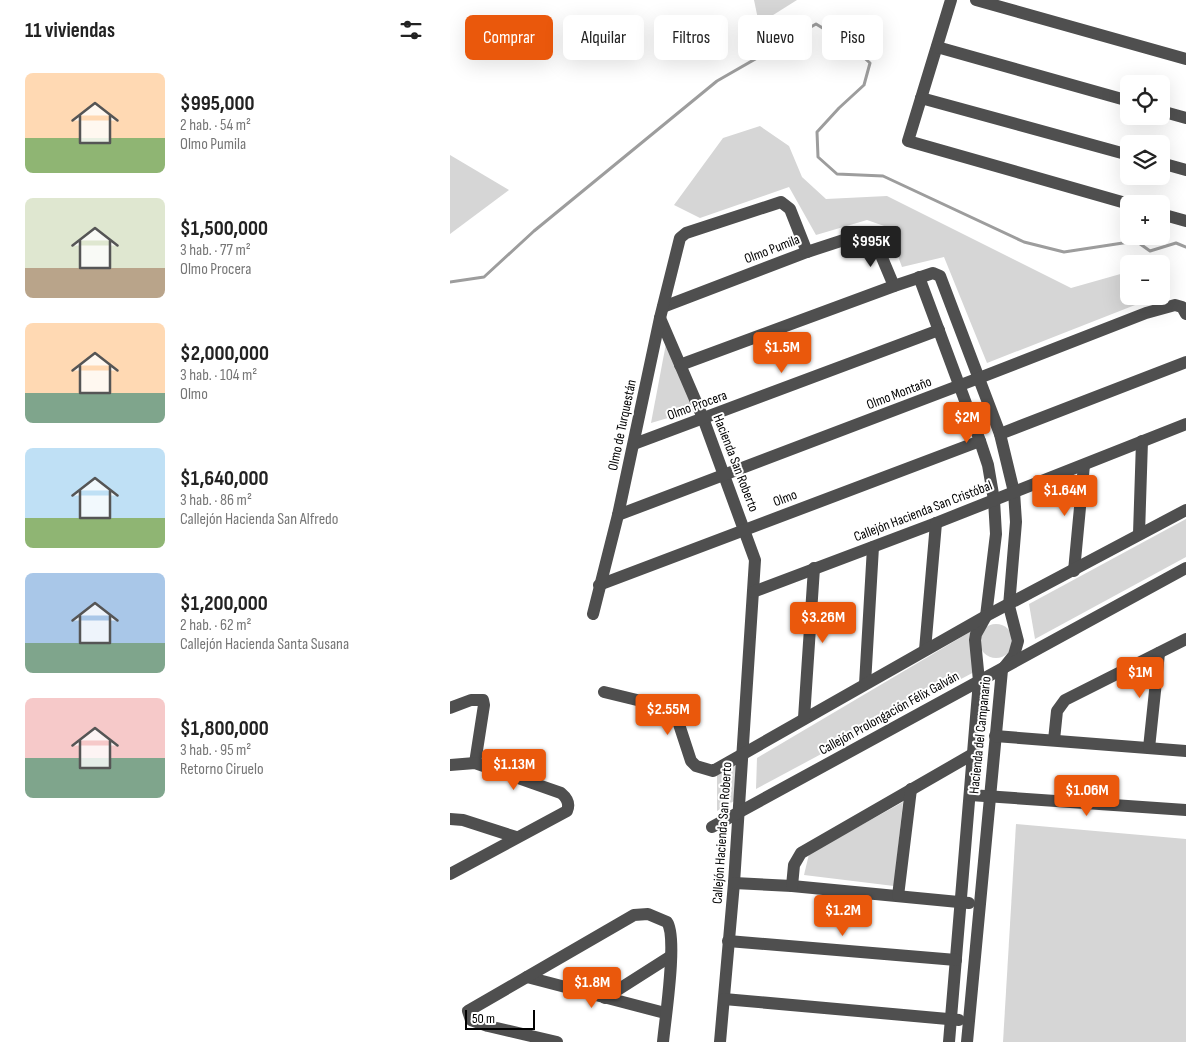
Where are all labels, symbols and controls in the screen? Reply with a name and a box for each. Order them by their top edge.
chip: Comprar [465,15,553,60]
chip: Alquilar [563,15,644,60]
chip: Filtros [654,15,728,60]
chip: Nuevo [738,15,812,60]
chip: Piso [822,15,883,60]
icon: filters [397,16,425,44]
text: 11 viviendas [25,18,115,43]
map controls [1120,75,1170,305]
button: locate [1120,75,1170,125]
text: $995,000 [180,91,255,116]
icon: home [65,93,125,153]
text: 2 hab. · 54 m² [180,116,251,135]
text: Olmo Pumila [180,135,246,154]
button: layers [1120,135,1170,185]
button: + [1120,195,1170,245]
text: $1,500,000 [180,216,268,241]
icon: home [65,218,125,278]
pin: $995K [836,226,906,268]
street label: Olmo Pumila [742,231,802,267]
text: $995K [852,232,890,251]
text: 3 hab. · 77 m² [180,241,251,260]
button: − [1120,255,1170,305]
text: Olmo Procera [180,260,251,279]
pin: $1.5M [747,332,817,374]
text: $1.5M [764,338,800,357]
text: $2,000,000 [180,341,269,366]
icon: home [65,343,125,403]
text: 3 hab. · 104 m² [180,366,257,385]
street label: Olmo Montaño [864,373,934,413]
street label: Olmo de Turquestán [604,378,640,472]
text: Olmo [180,385,208,404]
street label: Olmo Procera [665,386,729,424]
pin: $2M [943,402,991,444]
text: $2M [954,408,980,427]
street label: Hacienda San Roberto [710,412,762,514]
text: $1,640,000 [180,466,268,491]
icon: home [65,468,125,528]
pin: $1.64M [1024,474,1106,517]
street label: Callejón Hacienda San Cristóbal [851,477,995,545]
text: $1.64M [1043,481,1087,500]
street label: Olmo [771,486,800,510]
text: 3 hab. · 86 m² [180,491,252,510]
text: Callejón Hacienda San Alfredo [180,510,338,529]
text: $1,200,000 [180,591,268,616]
icon: home [65,593,125,653]
pin: $3.26M [782,602,864,644]
text: $3.26M [801,608,845,627]
text: 2 hab. · 62 m² [180,616,251,635]
text: Callejón Hacienda Santa Susana [180,635,349,654]
pin: $1M [1116,656,1164,699]
text: $1M [1128,663,1152,682]
street label: Callejón Prolongación Félix Galván [816,667,962,759]
street label: Hacienda del Campanario [965,675,995,795]
pin: $2.55M [627,694,709,736]
text: $2.55M [647,700,690,719]
text: $1,800,000 [180,716,269,741]
icon: home [65,718,125,778]
text: 3 hab. · 95 m² [180,741,251,760]
pin: $1.13M [473,748,555,791]
text: $1.13M [493,755,535,774]
text: Retorno Ciruelo [180,760,264,779]
street label: Callejón Hacienda San Roberto [709,761,735,905]
pin: $1.06M [1046,774,1128,817]
text: $1.06M [1065,781,1109,800]
pin: $1.2M [808,894,878,937]
text: $1.2M [825,901,861,920]
pin: $1.8M [557,966,627,1009]
text: $1.8M [574,973,610,992]
scale bar [465,1007,535,1030]
text: 50 m [472,1010,495,1027]

